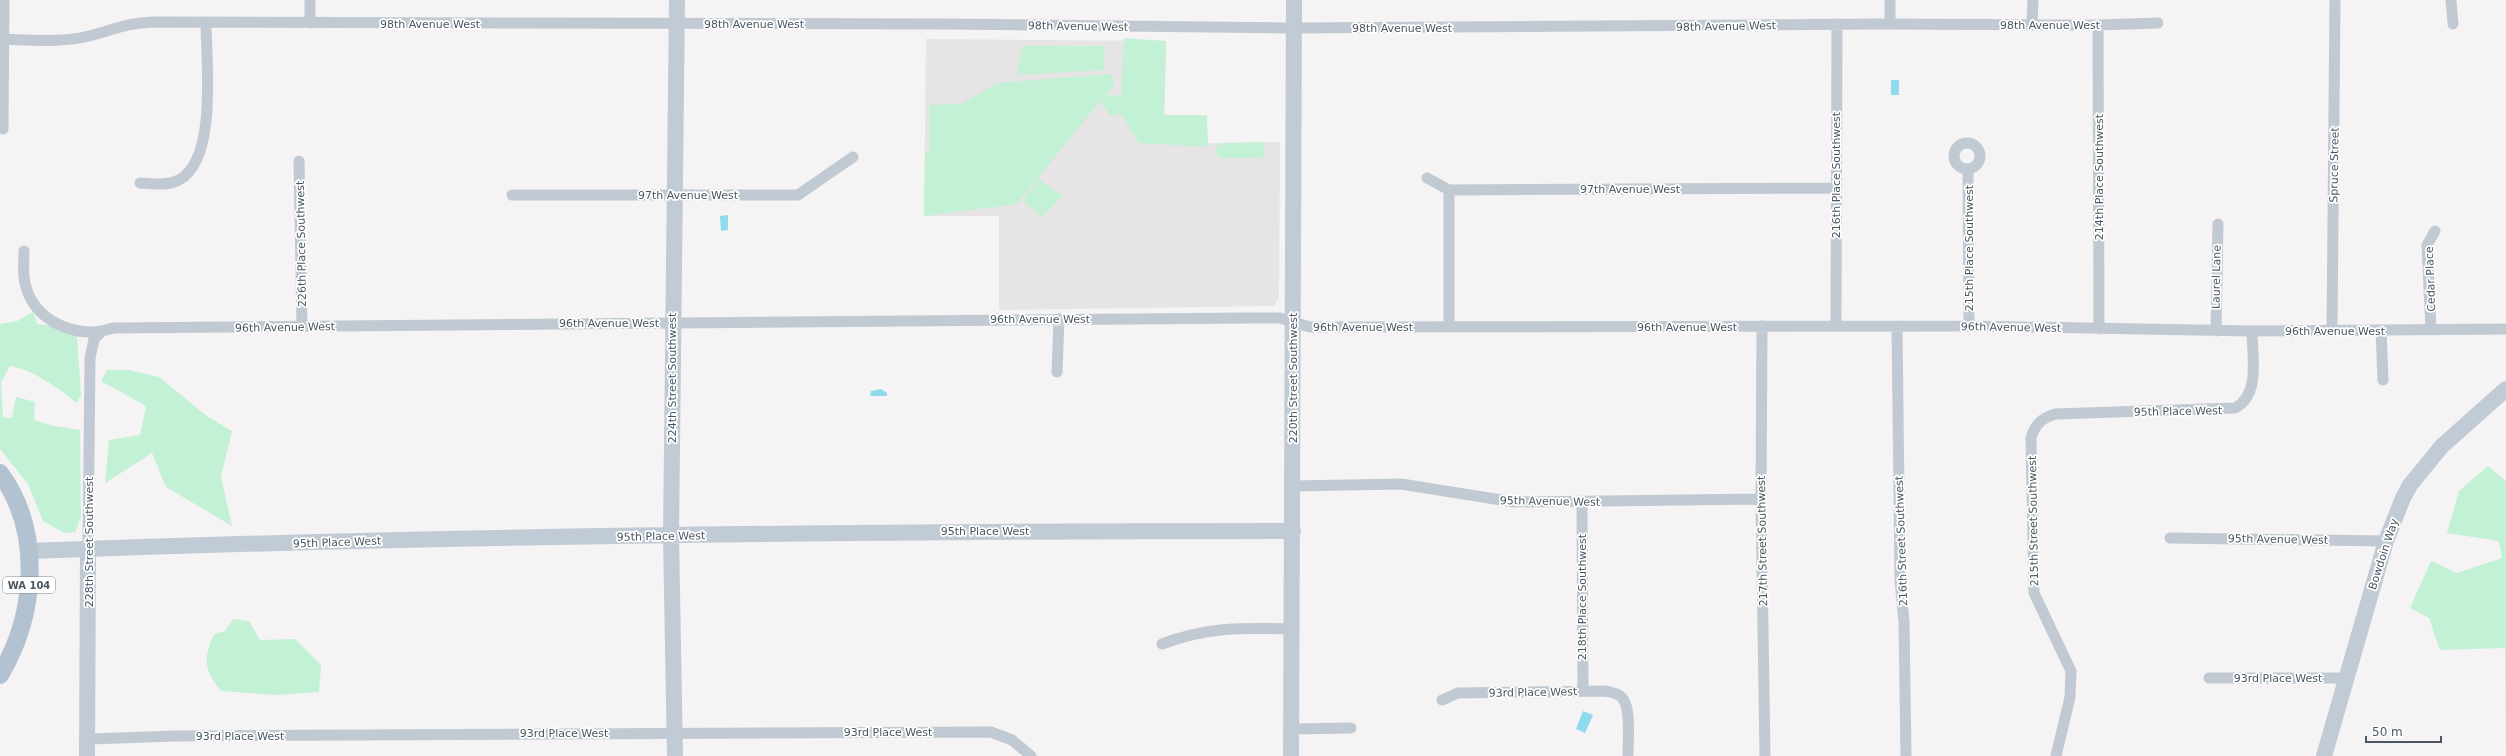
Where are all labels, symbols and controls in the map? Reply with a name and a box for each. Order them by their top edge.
street label: 98th Avenue West [380,18,481,31]
street label: 98th Avenue West [704,18,805,31]
street label: 98th Avenue West [1028,19,1129,34]
street label: 98th Avenue West [1676,19,1777,34]
street label: 98th Avenue West [2000,19,2101,32]
street label: 98th Avenue West [1352,22,1453,35]
street label: 216th Place Southwest [1830,111,1843,238]
street label: 214th Place Southwest [2093,113,2106,240]
street label: Spruce Street [2327,127,2342,203]
street label: 226th Place Southwest [294,180,309,307]
street label: 97th Avenue West [1580,183,1681,196]
street label: 215th Place Southwest [1963,184,1976,311]
street label: 97th Avenue West [638,189,739,202]
street label: Laurel Lane [2209,245,2224,309]
street label: Cedar Place [2423,246,2438,312]
street label: 224th Street Southwest [666,312,679,443]
street label: 220th Street Southwest [1287,312,1300,443]
street label: 96th Avenue West [990,313,1091,326]
street label: 96th Avenue West [559,317,660,330]
street label: 96th Avenue West [235,320,336,335]
street label: 96th Avenue West [1961,320,2062,335]
street label: 96th Avenue West [1313,321,1414,334]
street label: 96th Avenue West [1637,321,1738,334]
street label: 96th Avenue West [2285,325,2386,338]
street label: 95th Place West [2134,404,2223,419]
street label: 215th Street Southwest [2026,455,2041,586]
street label: 217th Street Southwest [1755,475,1770,606]
street label: 216th Street Southwest [1893,475,1910,606]
street label: 228th Street Southwest [83,476,96,607]
street label: 95th Avenue West [1500,494,1601,509]
street label: Bowdoin Way [2366,517,2401,591]
street label: 95th Place West [941,525,1030,538]
street label: 95th Place West [617,529,706,544]
street label: 95th Avenue West [2228,532,2329,547]
street label: 218th Place Southwest [1576,533,1589,660]
street label: 95th Place West [293,534,382,551]
road number: WA 104 [3,577,55,593]
street label: 93rd Place West [2234,672,2323,685]
street label: 93rd Place West [1489,685,1578,700]
scale bar [2366,718,2441,744]
text: 50 m [2372,725,2403,739]
street label: 93rd Place West [844,726,933,739]
street label: 93rd Place West [520,727,609,740]
street label: 93rd Place West [196,730,285,743]

